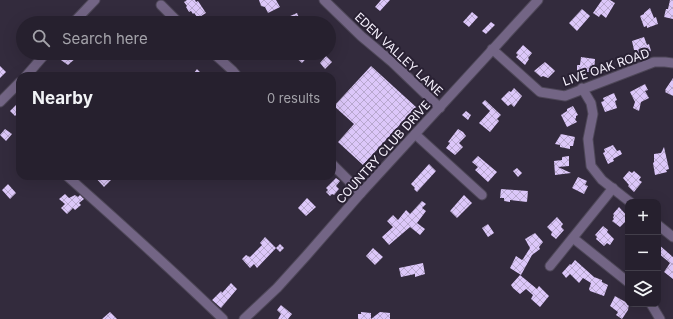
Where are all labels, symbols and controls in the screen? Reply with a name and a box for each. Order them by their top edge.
street label: EDEN VALLEY LANE [352,9,446,99]
search box [16,16,336,60]
icon: search [30,27,52,49]
text: Search here [62,29,148,48]
street label: LIVE OAK ROAD [561,45,651,89]
text: Nearby [32,88,93,108]
text: 0 results [267,90,320,106]
street label: COUNTRY CLUB DRIVE [333,97,433,207]
map controls [625,199,661,307]
button: + [625,199,661,235]
button: − [625,235,661,271]
button: layers [625,271,661,307]

